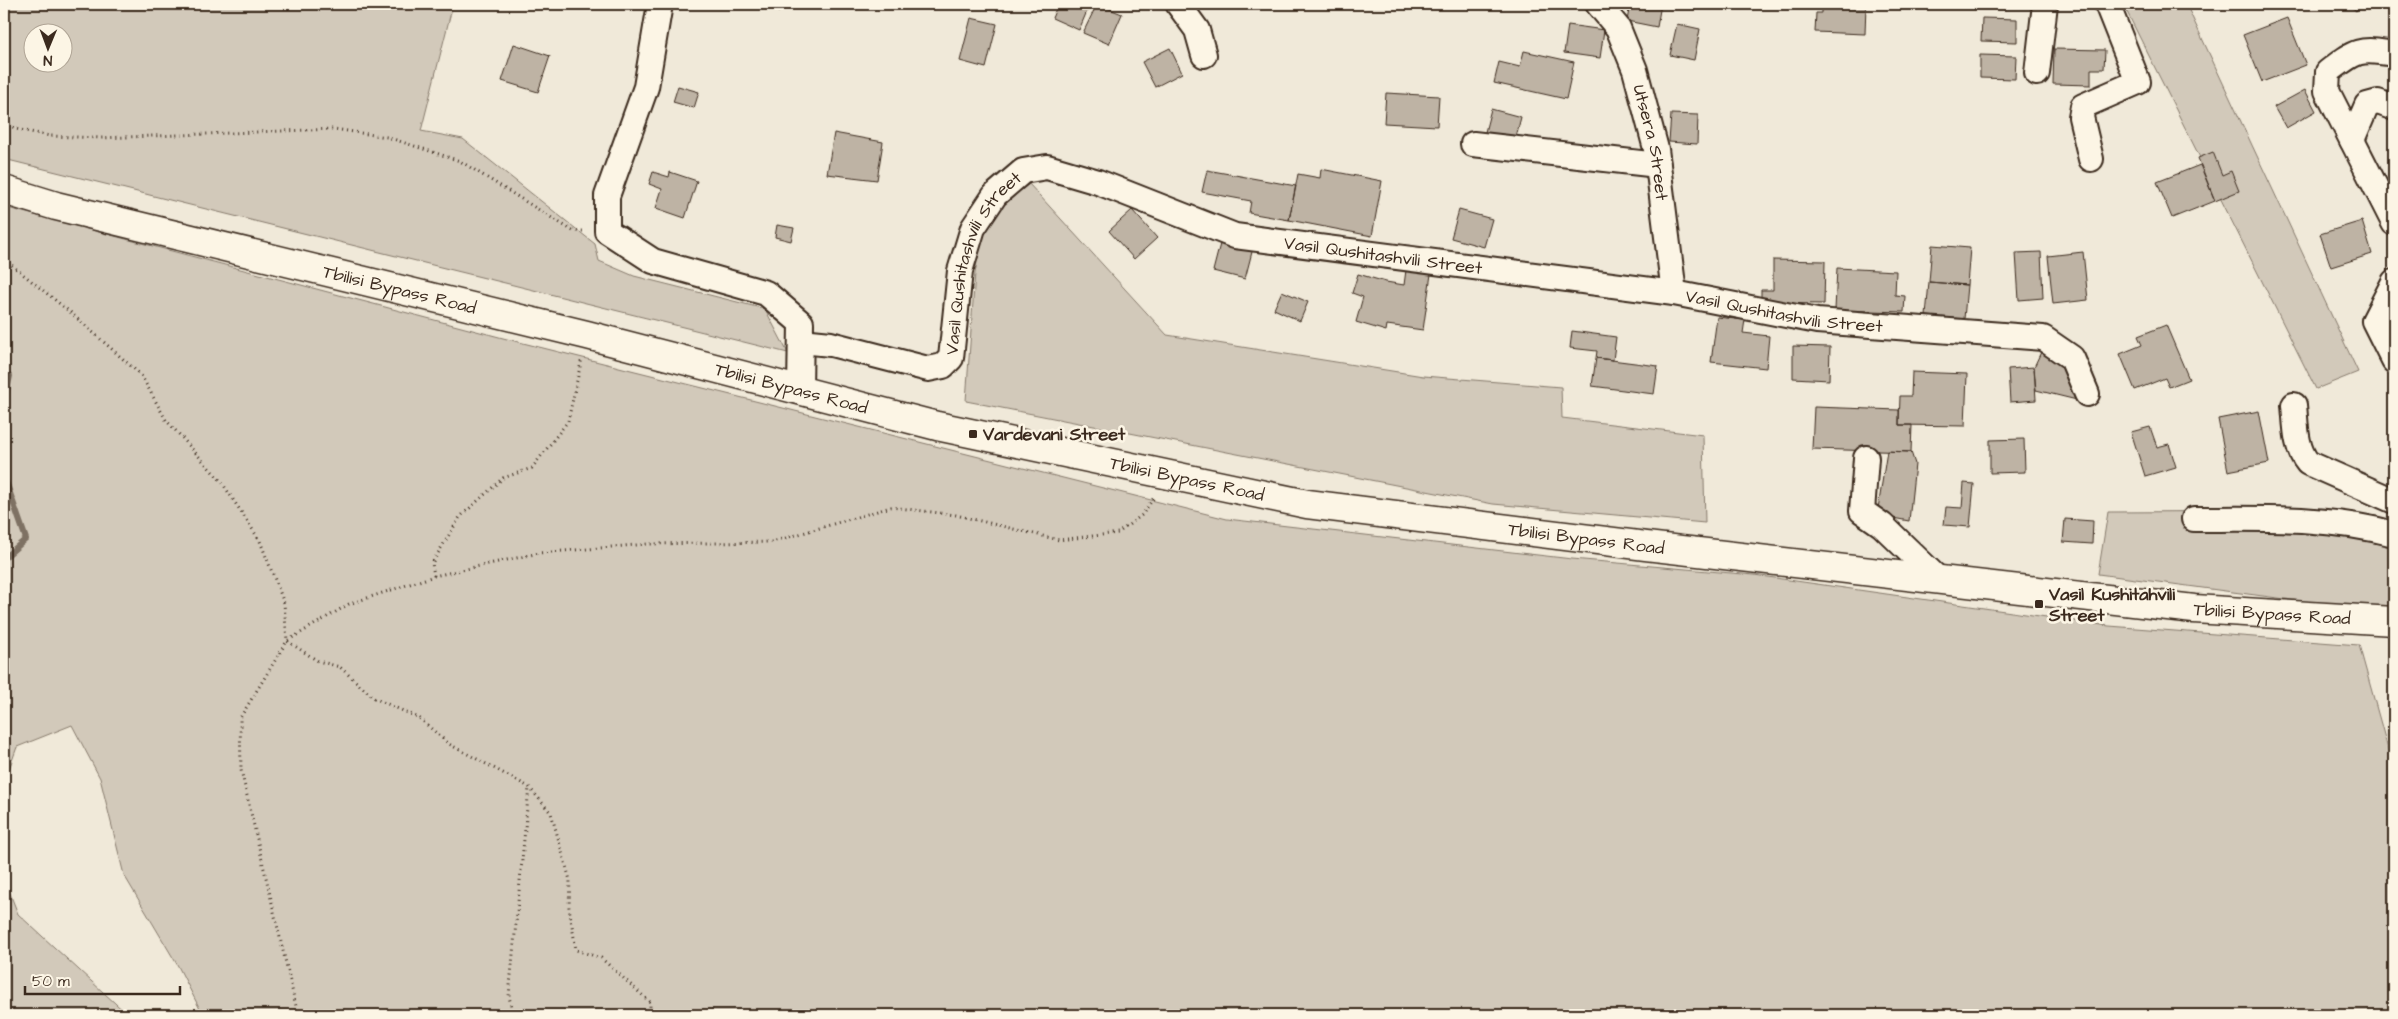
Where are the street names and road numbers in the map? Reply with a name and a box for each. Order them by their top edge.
street label: Utsera Street [1626,82,1674,203]
street label: Vasil Qushitashvili Street [939,165,1028,356]
street label: Vasil Qushitashvili Street [1282,230,1485,281]
street label: Tbilisi Bypass Road [320,259,479,321]
street label: Vasil Qushitashvili Street [1683,283,1884,339]
street label: Tbilisi Bypass Road [712,357,870,420]
street label: Tbilisi Bypass Road [1107,451,1266,508]
street label: Tbilisi Bypass Road [1507,517,1666,561]
street label: Tbilisi Bypass Road [2193,597,2351,631]

